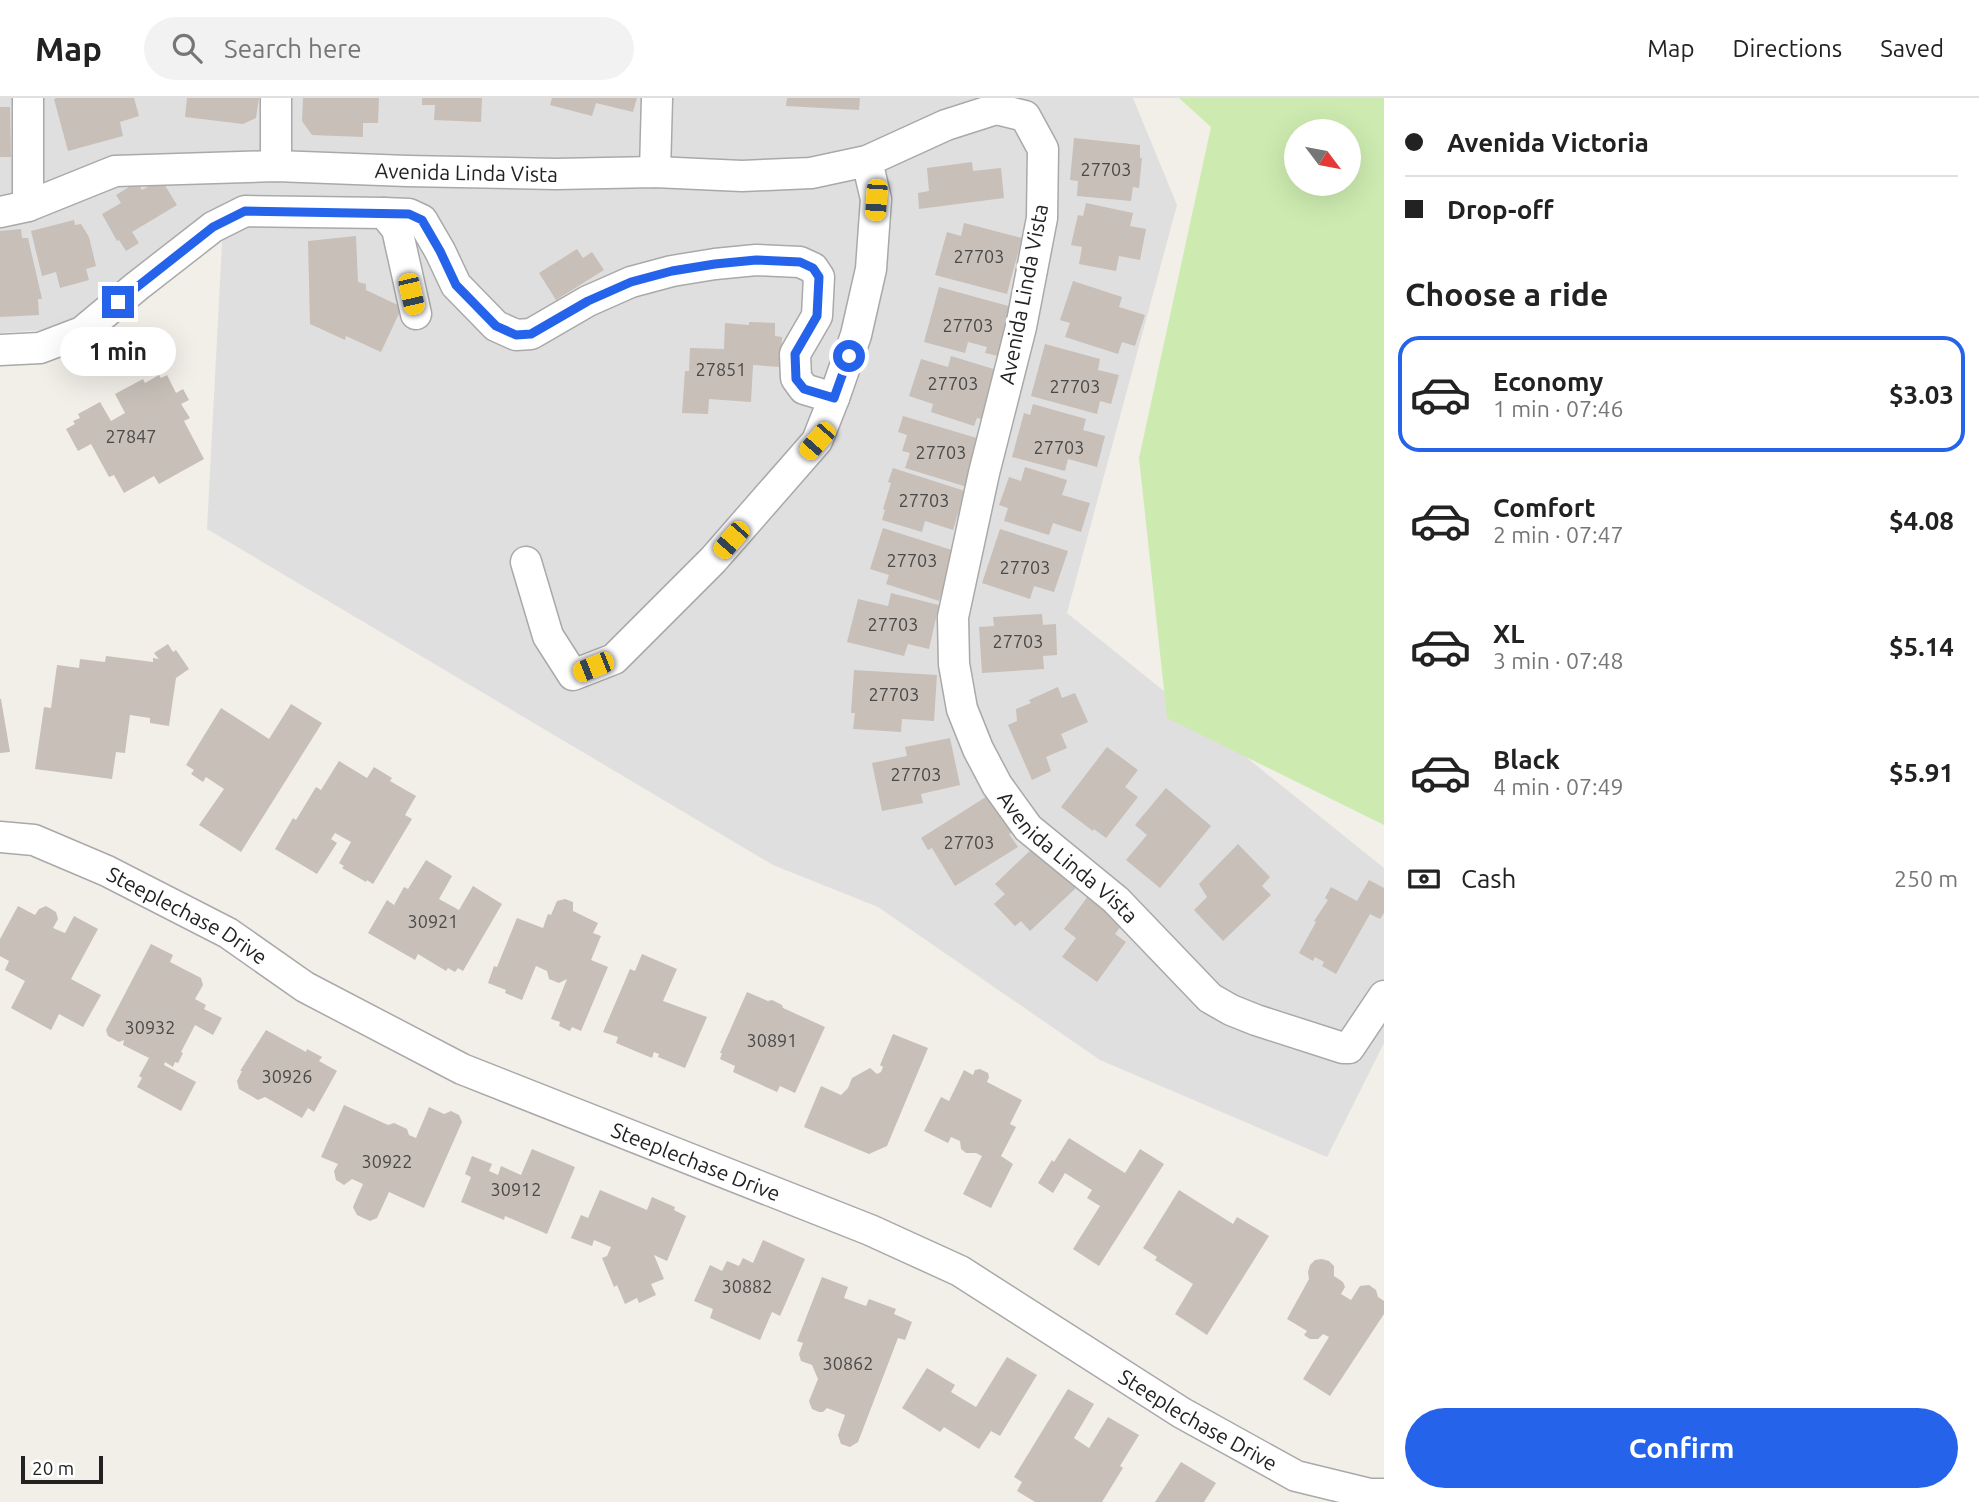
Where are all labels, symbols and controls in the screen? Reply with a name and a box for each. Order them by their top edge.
search box [144,17,634,80]
icon: search [168,29,206,67]
text: Map [35,30,102,67]
text: Search here [224,34,362,63]
text: Map [1647,35,1694,62]
text: Directions [1732,35,1842,62]
text: Saved [1880,35,1944,62]
north arrow [1284,119,1362,196]
map controls [1284,119,1361,196]
text: Avenida Victoria [1447,128,1649,157]
street label: Avenida Linda Vista [374,158,558,186]
house number: 27703 [1081,159,1131,179]
car [865,178,888,222]
text: Drop-off [1447,195,1554,224]
street label: Avenida Linda Vista [994,202,1052,386]
house number: 27703 [954,246,1004,266]
car [397,271,426,317]
text: Choose a ride [1405,276,1608,312]
route end [102,286,134,318]
house number: 27703 [943,315,993,335]
callout: 1 min [60,326,176,376]
text: 1 min [89,339,147,364]
route start [833,340,865,372]
house number: 27851 [696,359,746,379]
icon: car [1409,363,1472,426]
text: Economy [1493,367,1603,396]
house number: 27703 [928,373,978,393]
house number: 27703 [1050,376,1100,396]
text: $3.03 [1889,380,1954,409]
text: 1 min · 07:46 [1493,396,1624,421]
car [796,418,839,464]
house number: 27847 [106,426,156,446]
house number: 27703 [1034,437,1084,457]
house number: 27703 [916,442,966,462]
icon: car [1409,489,1472,552]
house number: 27703 [899,490,949,510]
text: Comfort [1493,493,1596,522]
text: $4.08 [1889,506,1954,535]
car [710,517,753,563]
text: 2 min · 07:47 [1493,522,1624,547]
house number: 27703 [887,550,937,570]
house number: 27703 [1000,557,1050,577]
house number: 27703 [868,614,918,634]
icon: car [1409,615,1472,678]
text: XL [1493,619,1524,648]
house number: 27703 [993,631,1043,651]
text: $5.14 [1889,632,1954,661]
text: 3 min · 07:48 [1493,648,1624,673]
car [570,649,617,685]
house number: 27703 [869,684,919,704]
icon: car [1409,741,1472,804]
text: Black [1493,745,1560,774]
text: $5.91 [1889,758,1954,787]
house number: 27703 [891,764,941,784]
text: 4 min · 07:49 [1493,774,1624,799]
street label: Avenida Linda Vista [993,786,1143,928]
house number: 27703 [944,832,994,852]
icon: cash [1405,860,1443,898]
street label: Steeplechase Drive [103,861,272,969]
text: Cash [1461,864,1516,893]
text: 250 m [1894,866,1958,891]
house number: 30921 [408,911,458,931]
house number: 30932 [125,1017,175,1037]
house number: 30891 [747,1030,797,1050]
house number: 30926 [262,1066,312,1086]
street label: Steeplechase Drive [608,1117,784,1205]
house number: 30922 [362,1151,412,1171]
house number: 30912 [491,1179,541,1199]
house number: 30882 [722,1276,772,1296]
house number: 30862 [823,1353,873,1373]
street label: Steeplechase Drive [1115,1364,1282,1475]
button: Confirm [1405,1408,1958,1488]
scale bar [21,1453,103,1485]
text: 20 m [32,1457,74,1479]

